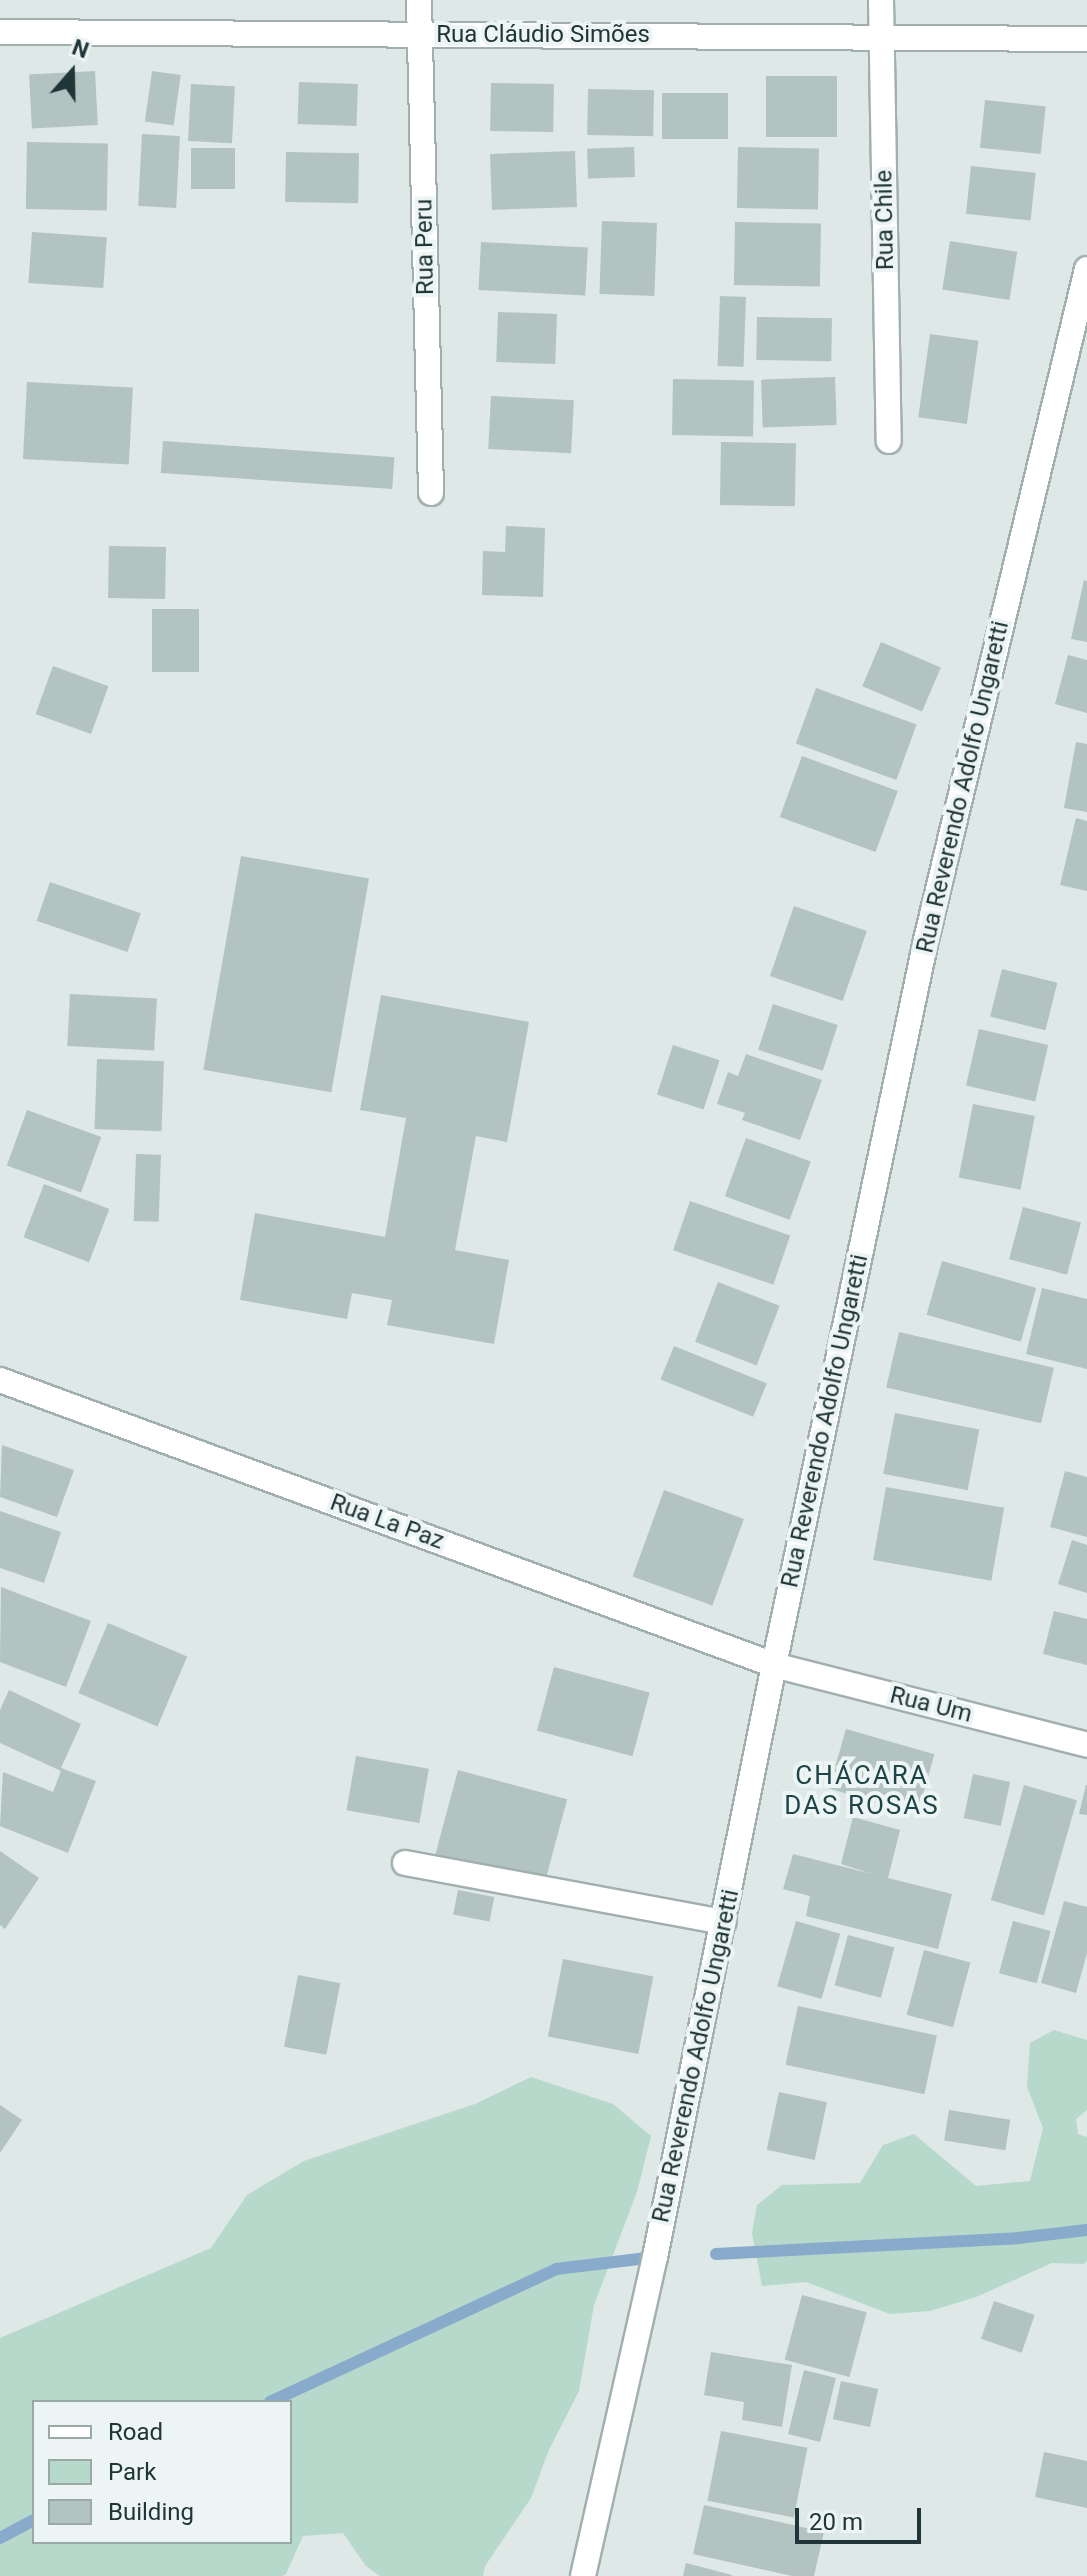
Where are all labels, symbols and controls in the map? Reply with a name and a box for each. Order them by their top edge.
street label: Rua Cláudio Simões [436,21,650,49]
north arrow [32,32,112,112]
text: N [69,35,92,63]
street label: Rua Chile [870,170,900,270]
street label: Rua Peru [410,199,440,295]
street label: Rua Reverendo Adolfo Ungaretti [911,618,1015,956]
street label: Rua Reverendo Adolfo Ungaretti [776,1252,874,1590]
street label: Rua La Paz [326,1488,448,1556]
street label: Rua Um [887,1681,975,1729]
district label: CHÁCARA DAS ROSAS [784,1760,940,1822]
street label: Rua Reverendo Adolfo Ungaretti [647,1887,745,2225]
legend [32,2400,292,2544]
text: Road [108,2418,163,2446]
text: Park [108,2458,156,2486]
scale bar [799,2492,925,2542]
text: Building [108,2498,194,2526]
text: 20 m [809,2508,863,2536]

